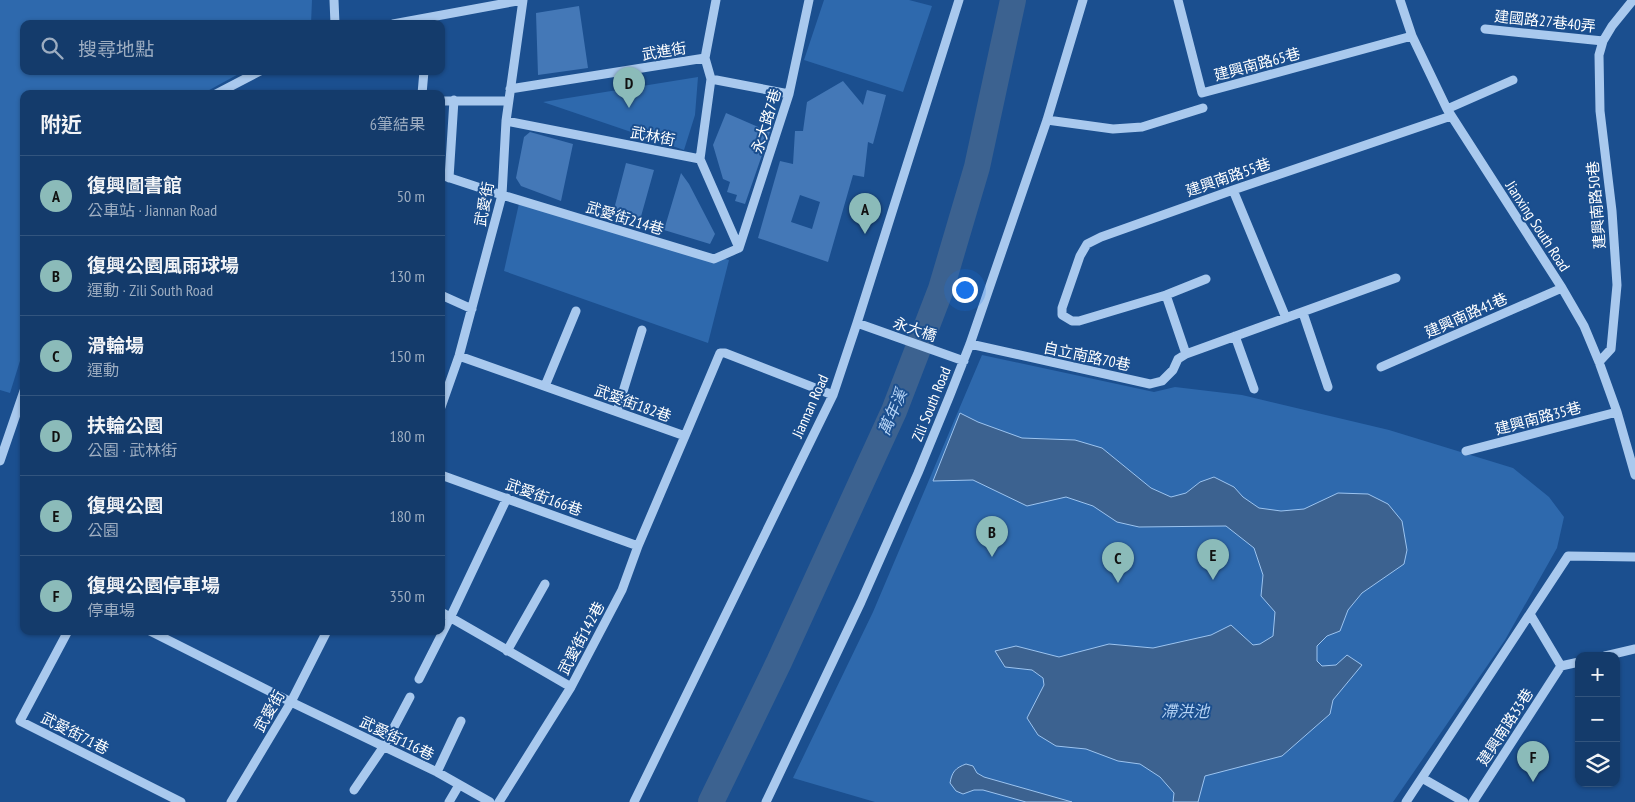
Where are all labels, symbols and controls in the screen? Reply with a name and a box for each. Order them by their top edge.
street label: 建國路27巷40弄 [1493,6,1597,36]
search box [20,20,445,75]
icon: search [38,34,66,62]
text: 搜尋地點 [78,37,154,61]
street label: 武進街 [640,38,688,64]
street label: 建興南路65巷 [1212,43,1302,85]
pin: D [613,67,645,108]
street label: 永大路7巷 [747,86,785,156]
text: 附近 [40,111,82,138]
text: 6筆結果 [370,114,425,134]
street label: 武林街 [629,122,677,150]
street label: 建興南路55巷 [1183,154,1273,200]
street label: 建興南路50巷 [1583,160,1609,250]
text: 復興圖書館 [87,173,182,197]
street label: Jianxing South Road [1501,176,1574,275]
street label: 武愛街 [470,180,498,228]
text: A [52,186,60,206]
text: 50 m [397,186,425,206]
pin: A [849,193,881,234]
street label: 武愛街214巷 [584,197,666,239]
text: 公車站 · Jiannan Road [87,200,217,220]
text: 復興公園風雨球場 [87,253,239,277]
text: B [52,266,60,286]
text: 130 m [390,266,425,286]
your location [952,277,978,303]
text: 運動 · Zili South Road [87,280,213,300]
street label: 建興南路41巷 [1422,288,1510,342]
street label: 永大橋 [891,313,939,345]
text: 滑輪場 [87,333,144,357]
street label: 自立南路70巷 [1042,338,1132,374]
text: C [52,346,60,366]
text: 150 m [390,346,425,366]
text: 運動 [87,360,119,380]
street label: Zili South Road [907,364,955,444]
street label: Jiannan Road [787,371,832,442]
street label: 武愛街182巷 [592,380,674,426]
water label: 萬年溪 [873,384,911,438]
street label: 建興南路35巷 [1493,397,1583,439]
text: 扶輪公園 [87,413,163,437]
text: D [52,426,60,446]
text: 180 m [390,426,425,446]
text: 公園 · 武林街 [87,440,177,460]
street label: 武愛街166巷 [503,474,585,520]
text: 復興公園 [87,493,163,517]
text: E [53,506,59,526]
text: 180 m [390,506,425,526]
pin: B [976,516,1008,557]
text: 公園 [87,520,119,540]
pin: E [1197,539,1229,580]
pin: C [1102,542,1134,583]
text: 復興公園停車場 [87,573,220,597]
text: F [53,586,59,606]
text: 350 m [390,586,425,606]
street label: 武愛街142巷 [554,598,608,678]
text: 停車場 [87,600,135,620]
map controls [1575,652,1620,787]
button: + [1575,652,1620,697]
street label: 建興南路33巷 [1473,685,1537,769]
street label: 武愛街 [250,687,288,735]
button: − [1575,697,1620,742]
water label: 滯洪池 [1161,701,1211,721]
street label: 武愛街71巷 [38,708,112,758]
street label: 武愛街116巷 [357,712,437,764]
pin: F [1517,741,1549,782]
button: layers [1575,742,1620,787]

